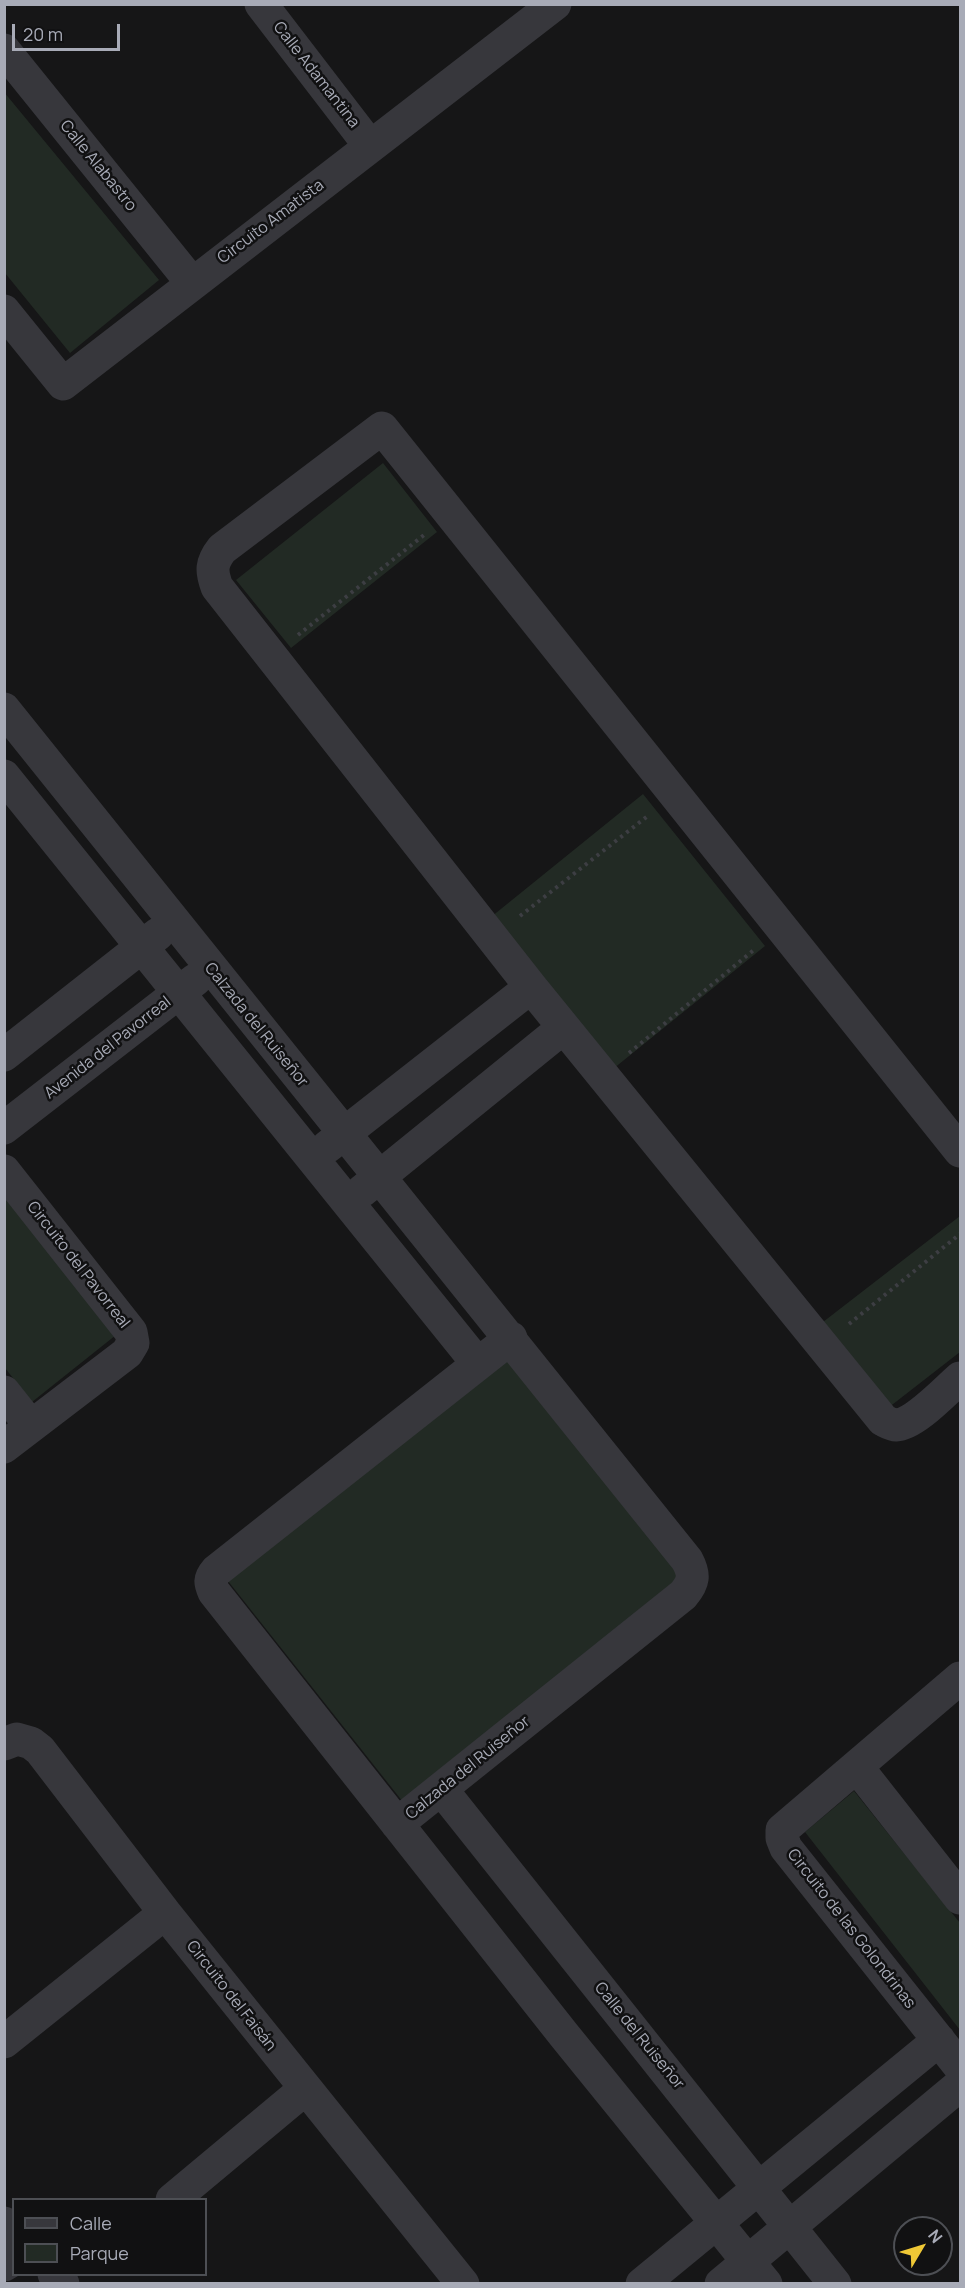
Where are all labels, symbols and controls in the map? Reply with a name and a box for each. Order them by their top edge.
scale bar [15,12,123,50]
street label: Calle Adamantina [269,18,363,132]
text: 20 m [23,22,63,46]
street label: Calle Alabastro [55,117,141,215]
street label: Circuito Amatista [214,176,328,268]
street label: Calzada del Ruiseñor [200,959,312,1091]
street label: Avenida del Pavorreal [41,993,175,1103]
street label: Circuito del Pavorreal [22,1198,134,1332]
street label: Calzada del Ruiseñor [402,1712,534,1824]
street label: Circuito de las Golondrinas [783,1845,919,2013]
street label: Circuito del Faisán [182,1937,280,2055]
street label: Calle del Ruiseñor [590,1979,688,2093]
legend [12,2198,207,2276]
text: Calle [70,2211,112,2235]
north arrow [893,2216,953,2276]
text: N [923,2225,948,2247]
text: Parque [70,2241,129,2265]

